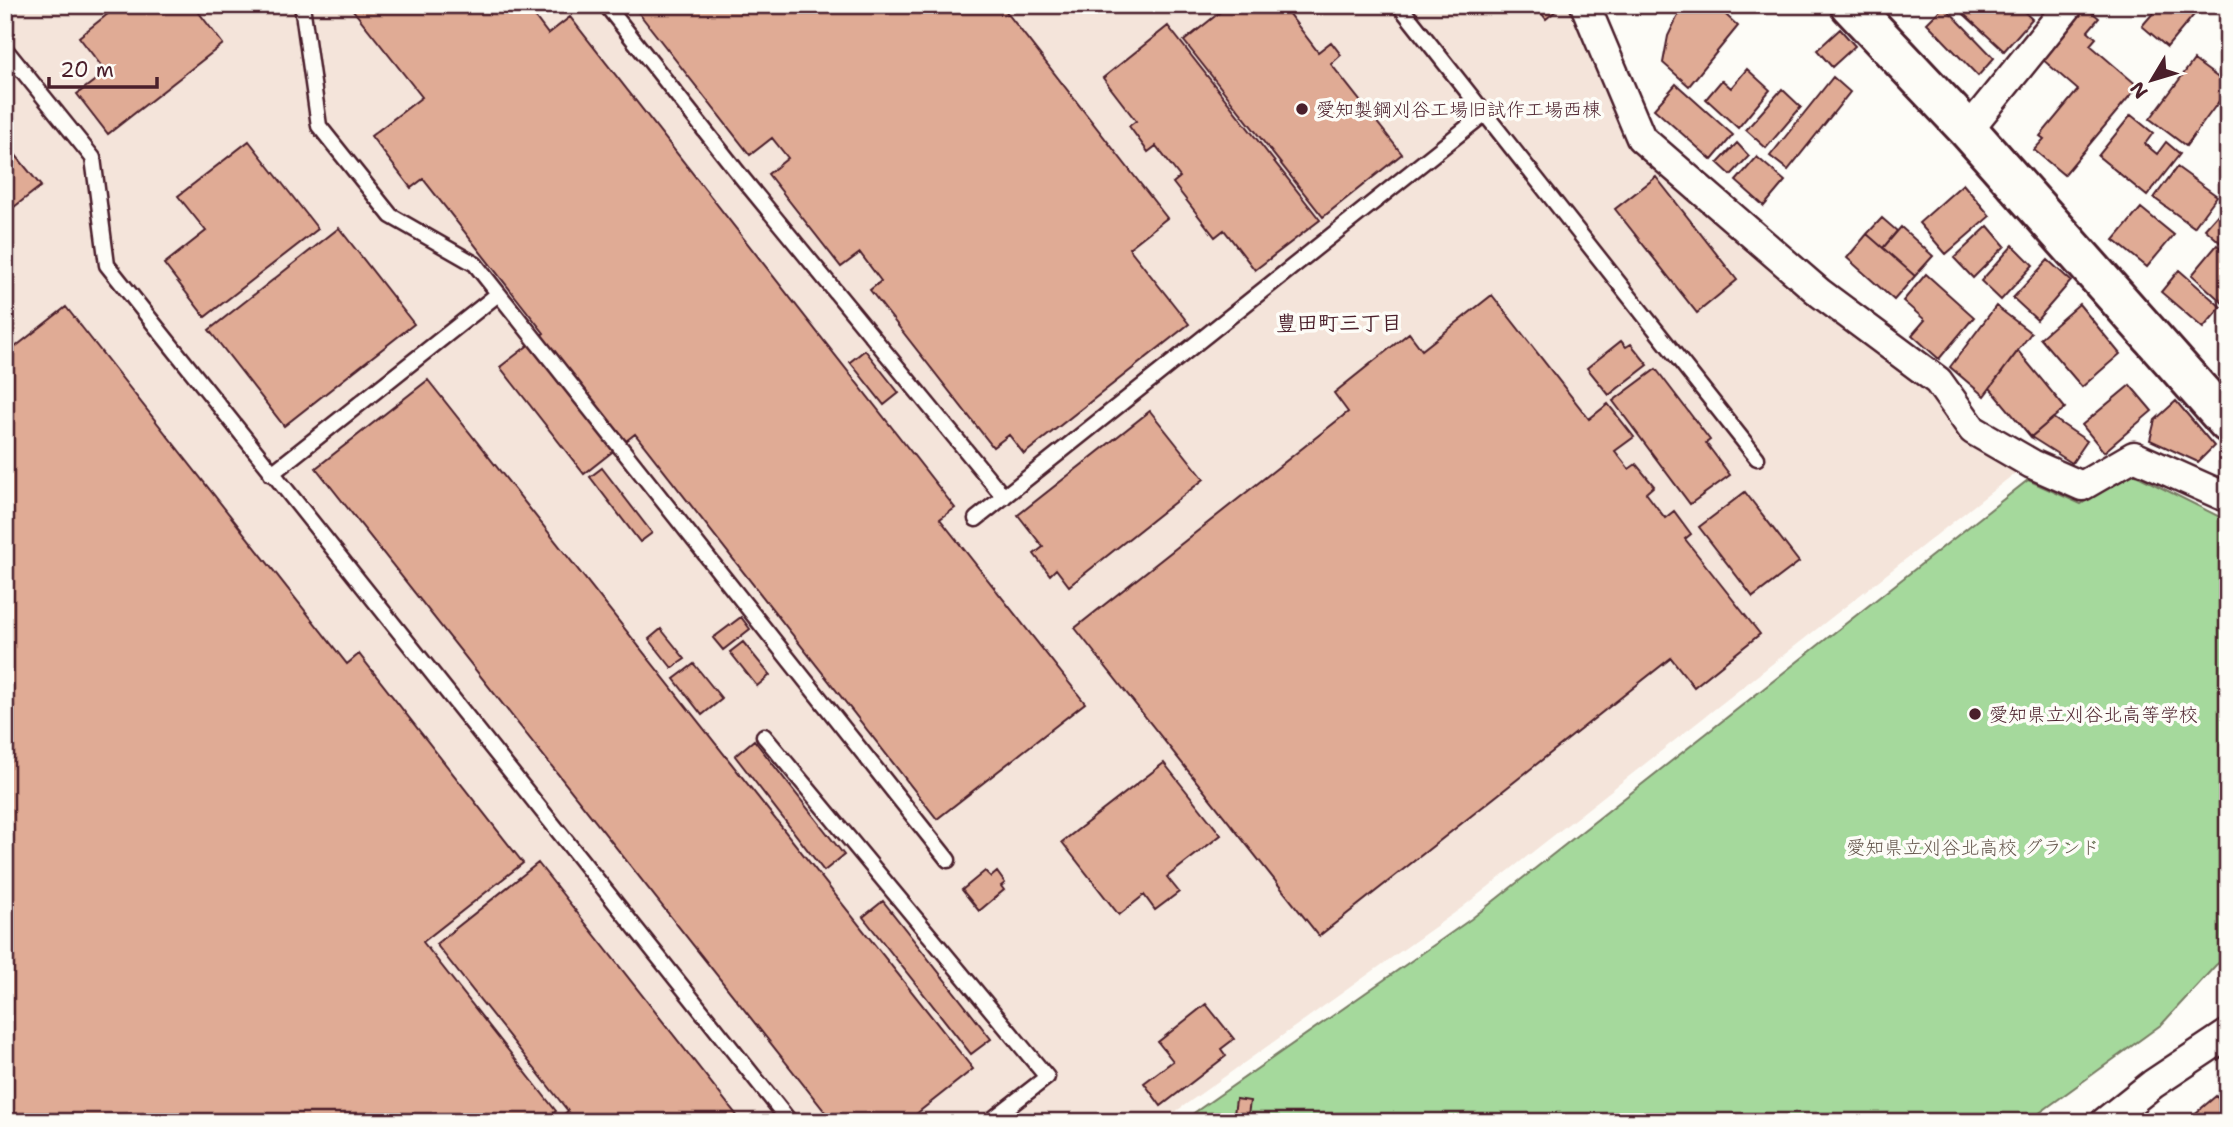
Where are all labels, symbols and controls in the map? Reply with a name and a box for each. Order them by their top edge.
scale bar [49,46,158,90]
north arrow [2118,46,2188,116]
text: 20 m [60,56,114,84]
text: N [2125,77,2153,104]
place label: 愛知製鋼刈谷工場旧試作工場西棟 [1316,97,1601,122]
marker: 愛知製鋼刈谷工場旧試作工場西棟 [1294,101,1310,117]
district label: 豊田町三丁目 [1276,309,1402,337]
place label: 愛知県立刈谷北高等学校 [1989,702,2198,727]
marker: 愛知県立刈谷北高等学校 [1967,706,1983,722]
park label: 愛知県立刈谷北高校 グランド [1846,835,2100,860]

